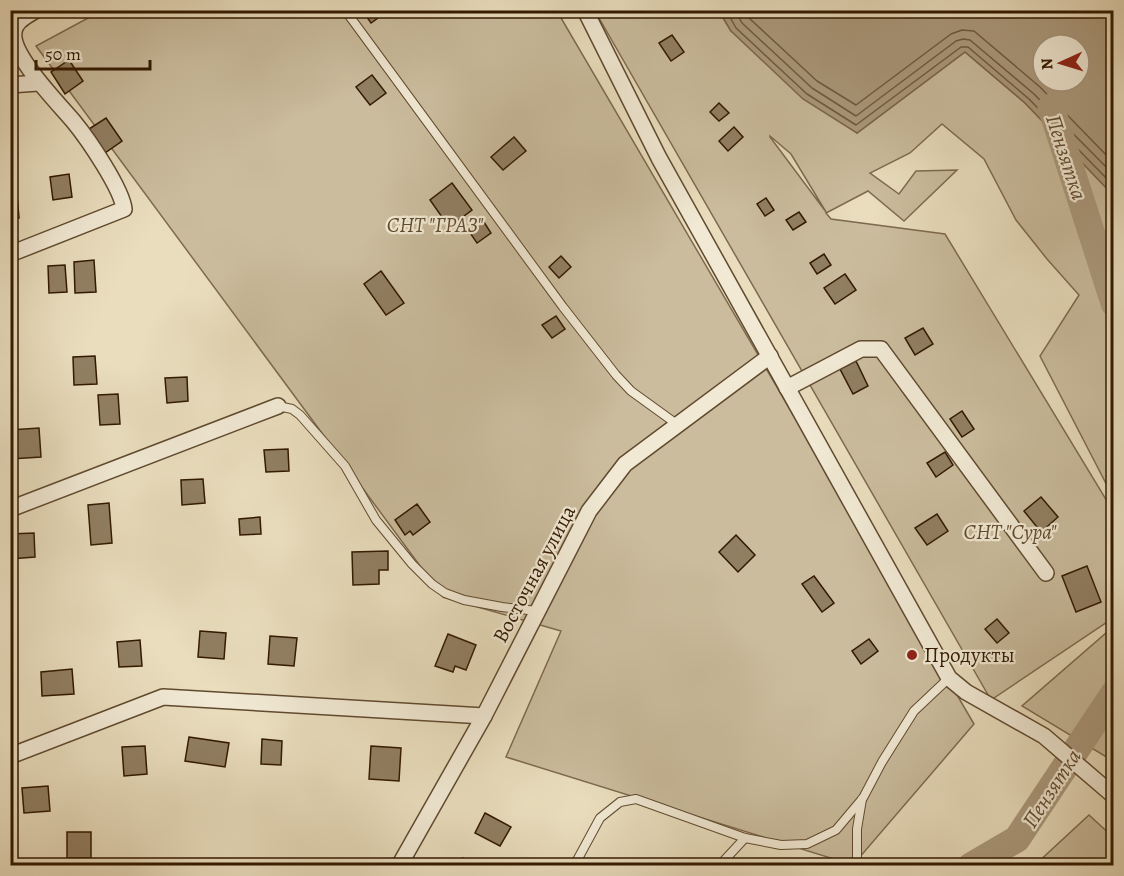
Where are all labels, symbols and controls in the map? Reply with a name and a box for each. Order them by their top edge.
scale bar [36,33,150,71]
north arrow [1031,33,1091,93]
text: 50 m [45,42,81,66]
text: N [1036,57,1058,71]
water label: Пензятка [1038,111,1094,204]
park label: СНТ "ГРАЗ" [387,211,484,239]
street label: Восточная улица [486,500,582,648]
park label: СНТ "Сура" [963,518,1057,546]
place label: Продукты [924,641,1015,669]
marker: Продукты [905,648,919,662]
water label: Пензятка [1015,743,1088,834]

